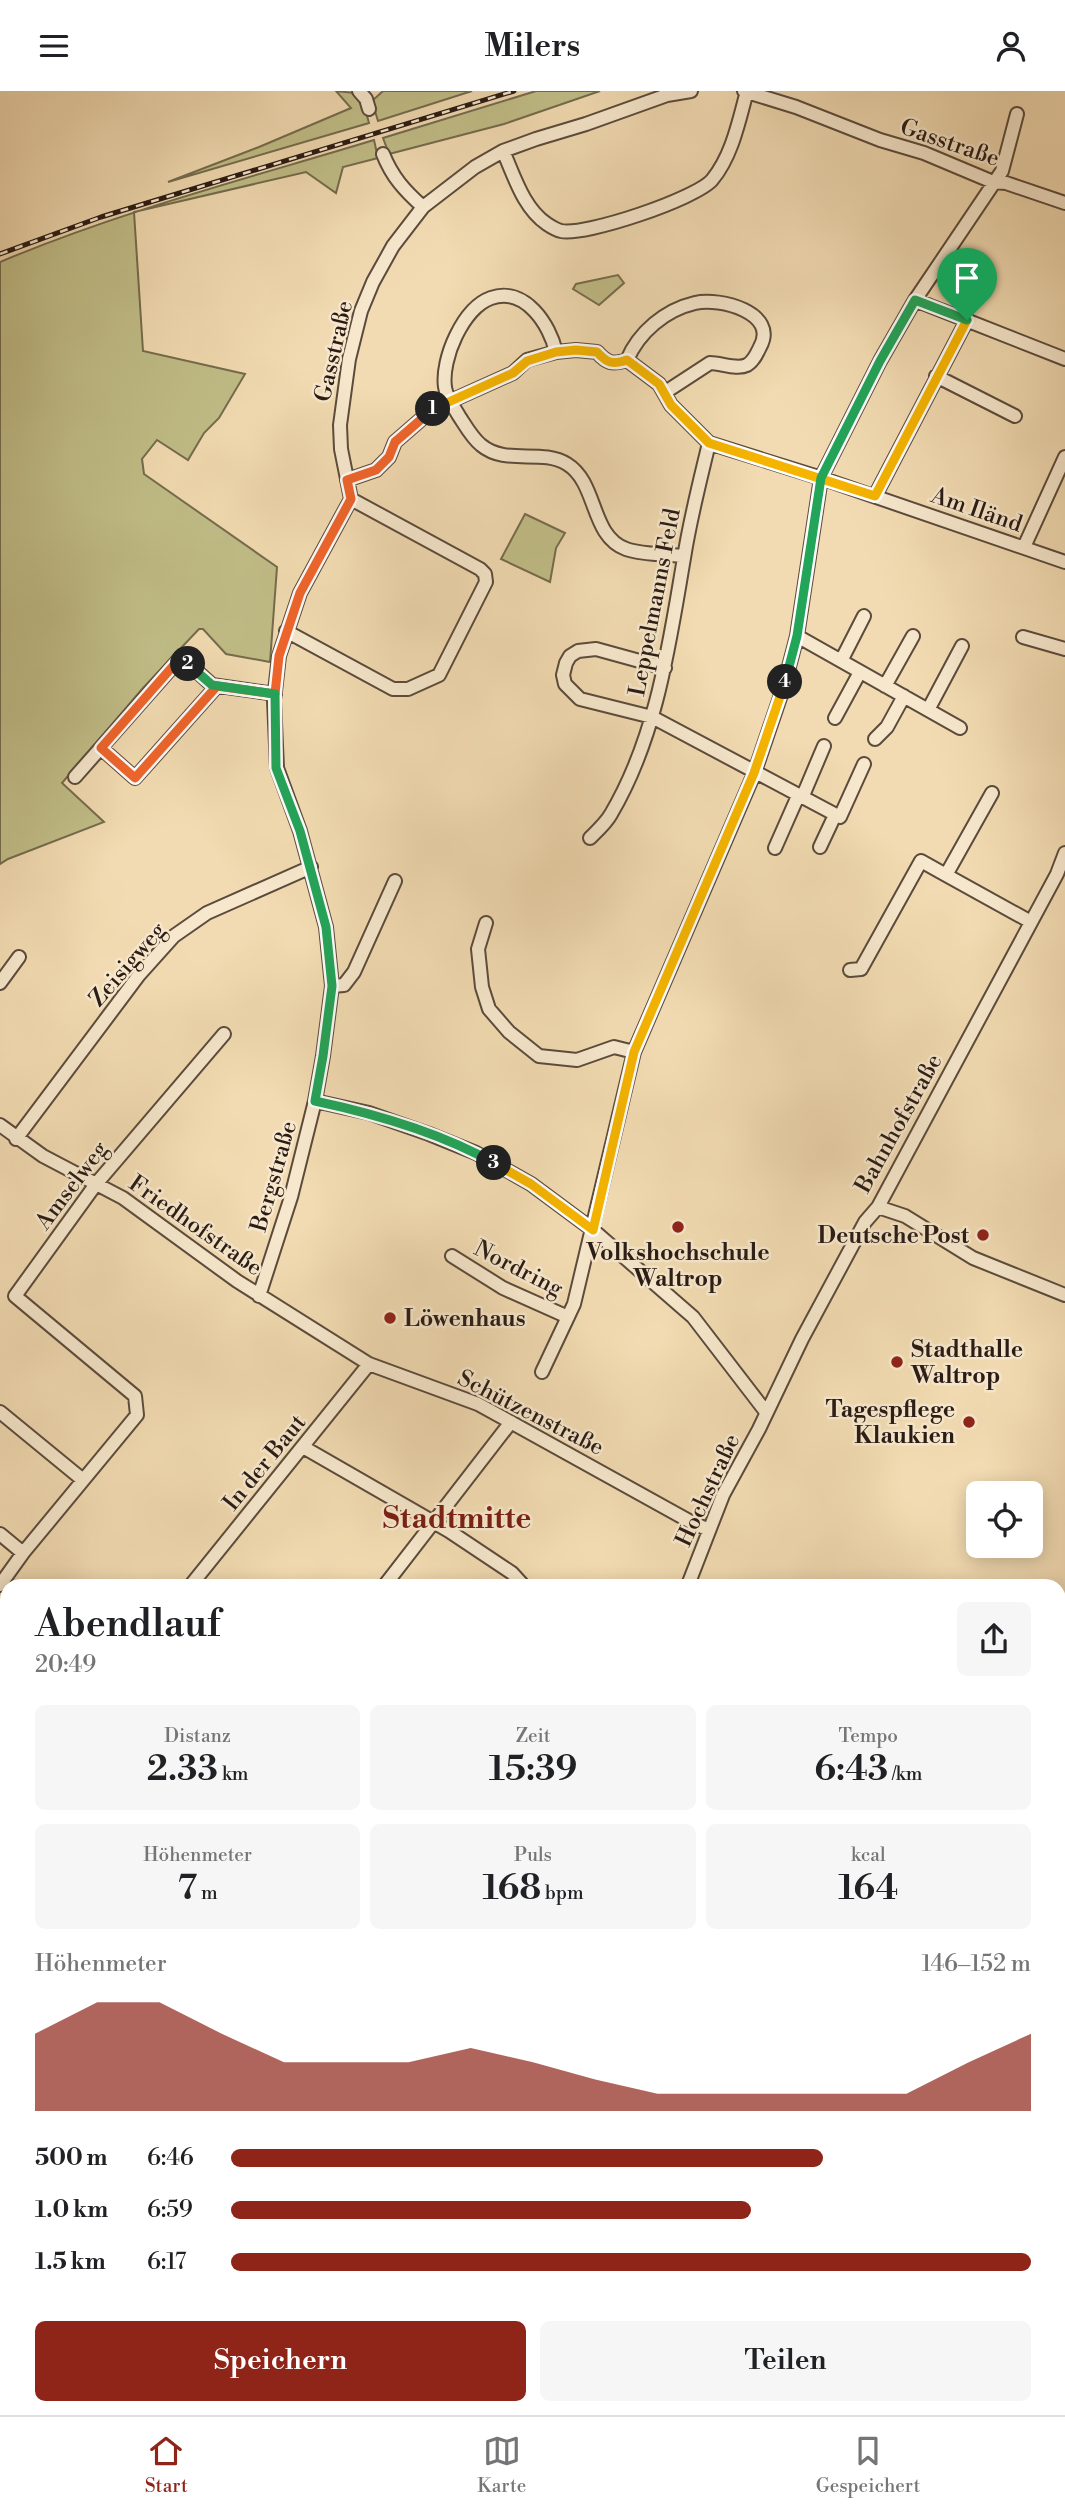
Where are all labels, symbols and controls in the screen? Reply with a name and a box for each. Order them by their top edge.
text: Milers [485,26,580,66]
icon: menu [35,27,73,65]
icon: person [992,27,1030,65]
street label: Gasstraße [896,113,1003,173]
pin [937,248,997,320]
icon: arrive [948,259,986,297]
street label: Gasstraße [309,298,359,405]
pin: 1 [416,391,450,427]
text: 1 [428,396,437,420]
street label: Am Iländ [926,481,1026,539]
street label: Leppelmanns Feld [623,506,687,699]
pin: 2 [170,647,206,681]
text: 2 [182,651,193,675]
pin: 4 [768,665,802,699]
text: 4 [778,669,791,693]
street label: Zeisigweg [83,917,172,1013]
street label: Bahnhofstraße [849,1049,949,1199]
street label: Bergstraße [245,1118,303,1236]
street label: Amselweg [29,1136,114,1236]
pin: 3 [476,1145,512,1181]
text: 3 [488,1150,499,1174]
street label: Friedhofstraße [123,1169,268,1282]
marker: Volkshochschule Waltrop [670,1219,686,1235]
place label: Deutsche Post [818,1222,970,1250]
marker: Deutsche Post [975,1227,991,1243]
street label: Nordring [469,1235,568,1303]
place label: Volkshochschule Waltrop [586,1239,770,1293]
place label: Löwenhaus [404,1305,526,1333]
marker: Löwenhaus [382,1310,398,1326]
place label: Stadthalle Waltrop [910,1336,1023,1390]
marker: Stadthalle Waltrop [889,1354,905,1370]
street label: Schützenstraße [453,1364,608,1462]
place label: Tagespflege Klaukien [826,1396,955,1450]
street label: In der Baut [218,1409,312,1516]
marker: Tagespflege Klaukien [961,1414,977,1430]
street label: Hochstraße [670,1430,746,1551]
map controls [966,1481,1043,1558]
button: locate [966,1481,1043,1558]
district label: Stadtmitte [383,1500,531,1538]
text: Abendlauf [35,1601,220,1648]
button: share [957,1602,1031,1676]
text: 20:49 [35,1651,96,1679]
text: Distanz [164,1724,231,1748]
text: Zeit [516,1724,550,1748]
text: Tempo [839,1724,898,1748]
text: 2.33 [147,1748,218,1791]
text: 15:39 [489,1748,577,1791]
text: 6:43 [814,1748,888,1791]
text: km [218,1762,249,1786]
text: /km [888,1762,922,1786]
text: Höhenmeter [143,1843,252,1867]
text: Puls [514,1843,552,1867]
text: kcal [851,1843,886,1867]
text: 7 [178,1867,197,1910]
text: 168 [482,1867,541,1910]
text: 164 [838,1867,898,1910]
text: m [197,1881,218,1905]
text: bpm [541,1881,584,1905]
text: Höhenmeter [35,1950,167,1978]
text: 146–152 m [921,1950,1031,1978]
text: 500 m [35,2144,107,2172]
text: 6:46 [147,2144,194,2172]
text: 1.0 km [35,2196,108,2224]
text: 6:59 [147,2196,193,2224]
text: 1.5 km [35,2248,106,2276]
text: 6:17 [147,2248,186,2276]
button: Speichern [35,2321,526,2401]
button: Teilen [540,2321,1031,2401]
tab: Start [145,2432,188,2498]
tab: Karte [477,2432,526,2498]
tab: Gespeichert [816,2432,920,2498]

